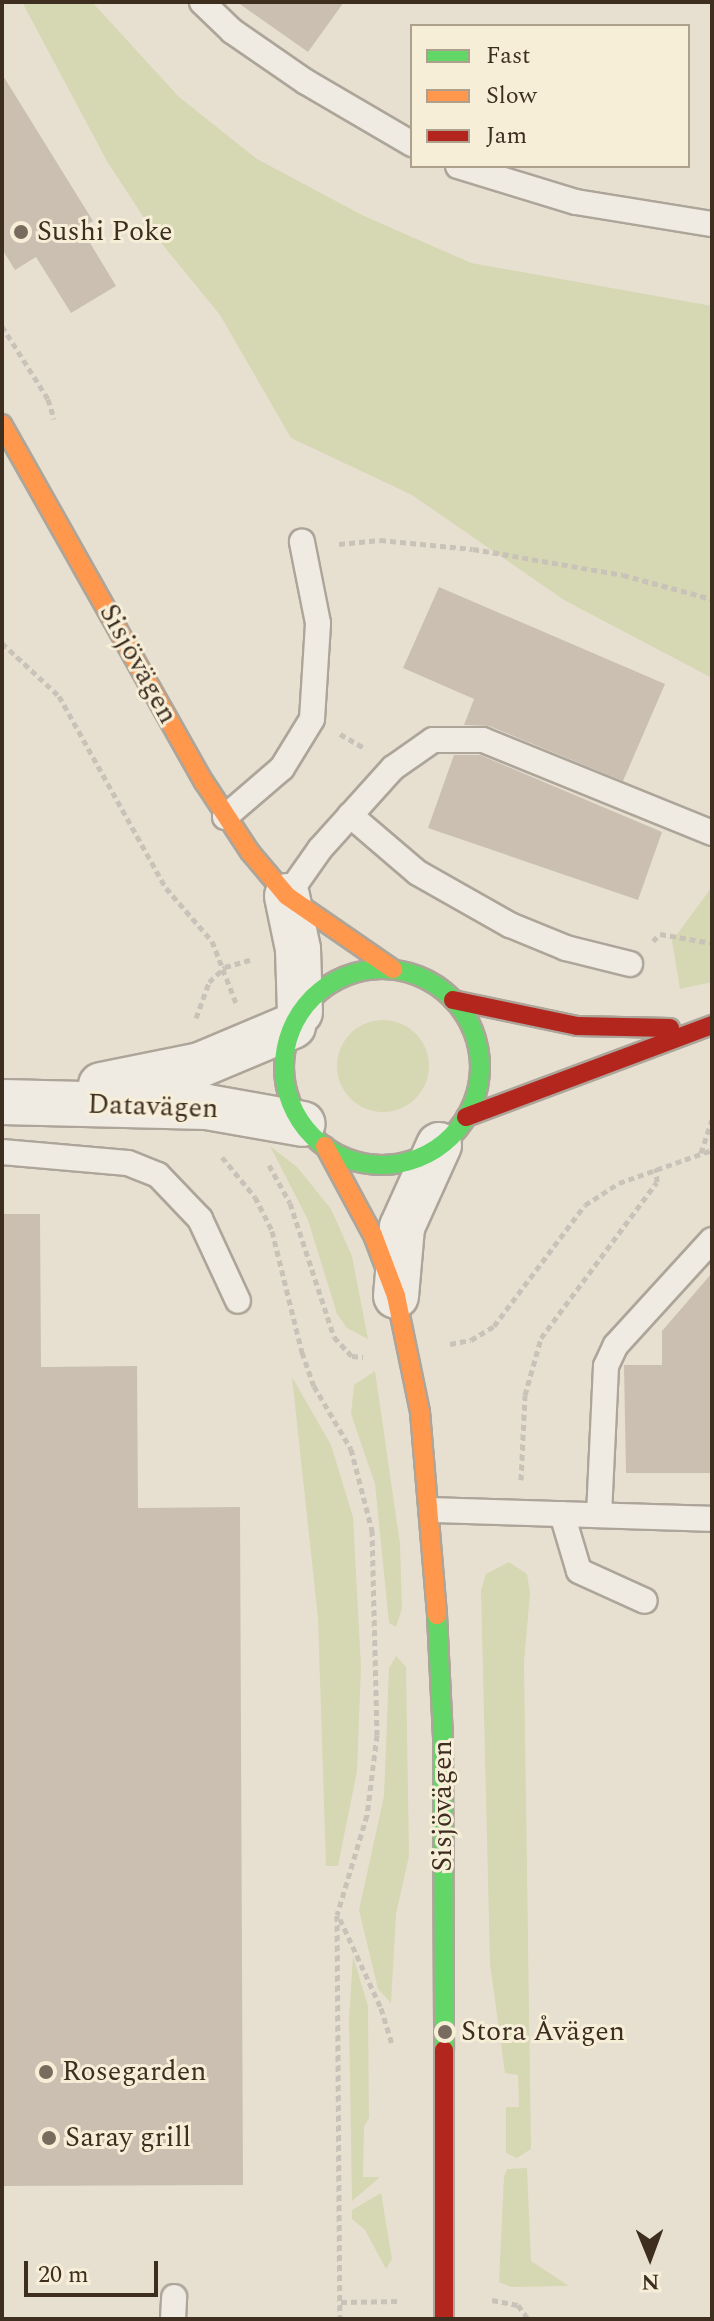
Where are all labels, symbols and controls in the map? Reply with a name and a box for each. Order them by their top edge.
legend [410,24,690,168]
text: Fast [486,38,531,74]
text: Slow [486,78,537,114]
text: Jam [486,118,527,154]
place label: Sushi Poke [37,215,173,249]
marker: Sushi Poke [12,223,30,241]
street label: Sisjövägen [91,598,185,730]
street label: Datavägen [87,1088,219,1126]
street label: Sisjövägen [426,1740,460,1872]
place label: Stora Åvägen [461,2015,625,2049]
marker: Stora Åvägen [436,2023,454,2041]
place label: Rosegarden [62,2055,207,2089]
marker: Rosegarden [37,2063,55,2081]
place label: Saray grill [65,2121,191,2155]
marker: Saray grill [40,2129,58,2147]
north arrow [610,2217,690,2297]
scale bar [28,2245,162,2295]
text: 20 m [38,2257,89,2293]
text: N [641,2265,660,2298]

